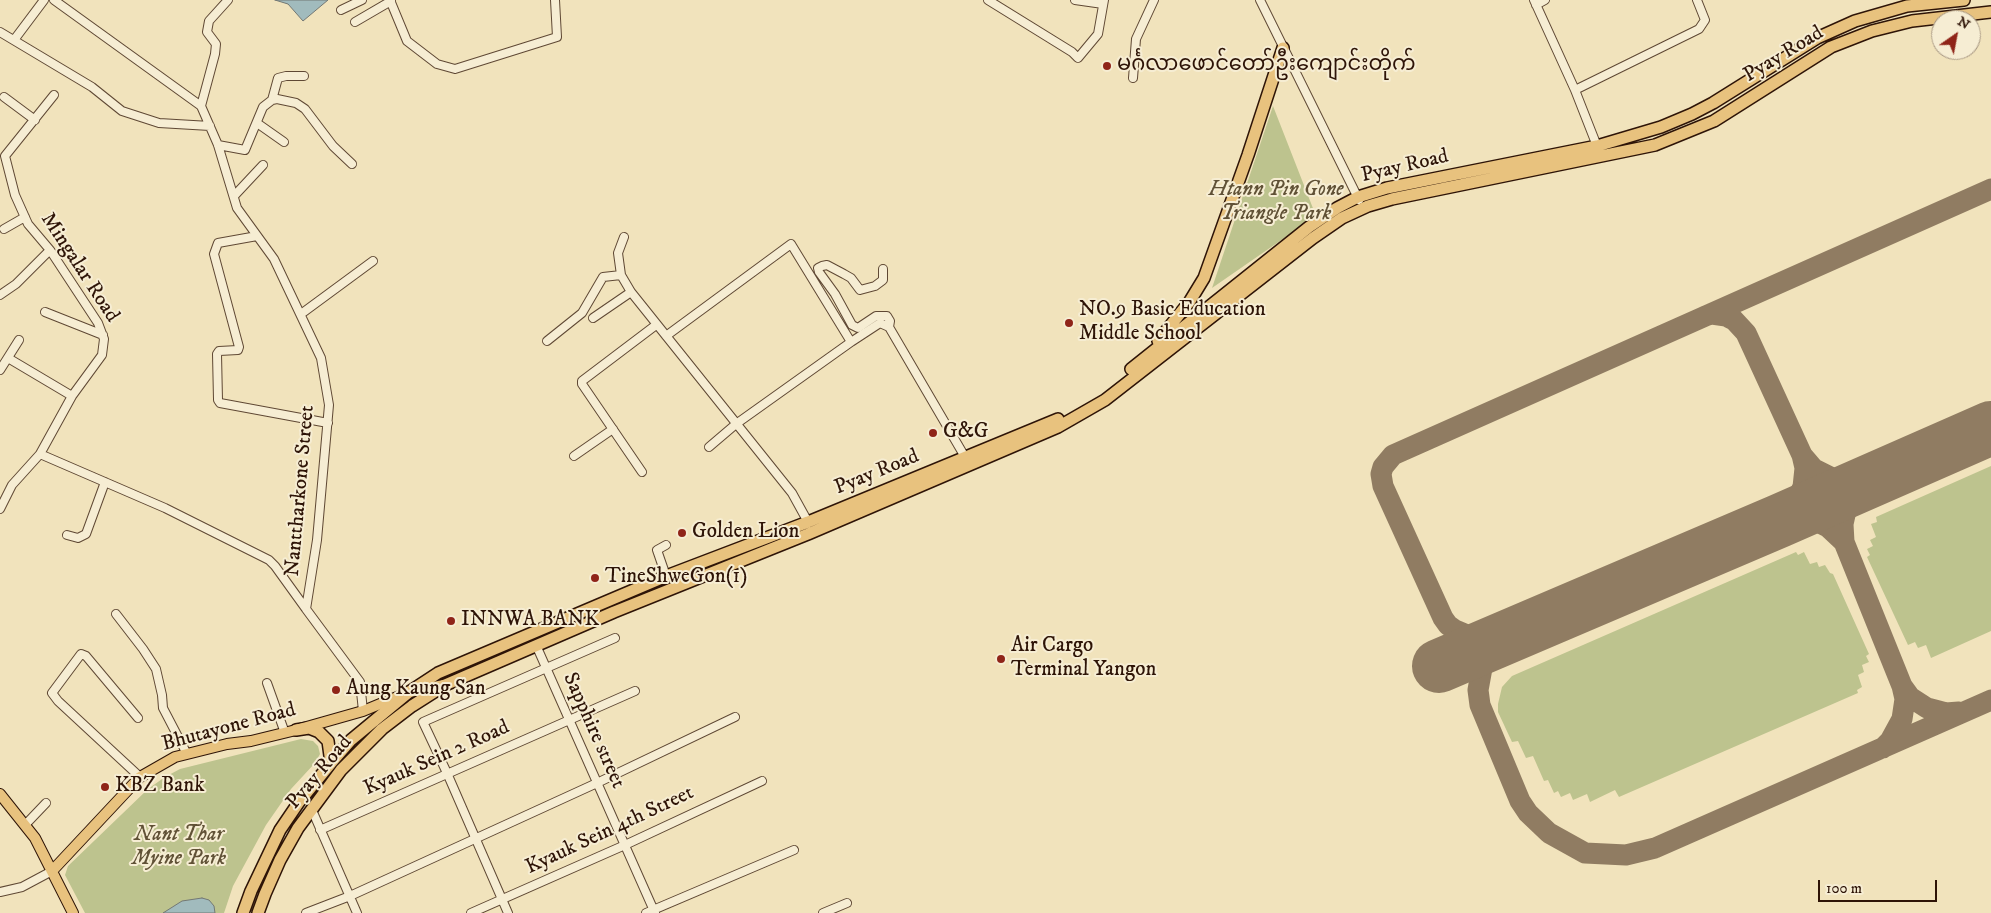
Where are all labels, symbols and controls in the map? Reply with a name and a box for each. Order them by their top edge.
north arrow [1931,10,1981,60]
text: N [1954,13,1973,34]
street label: Pyay Road [1739,21,1829,89]
place label: မင်္ဂလာဖောင်တော်ဦးကျောင်းတိုက် [1117,53,1416,79]
marker: မင်္ဂလာဖောင်တော်ဦးကျောင်းတိုက် [1101,60,1113,72]
street label: Pyay Road [1359,145,1451,189]
park label: Htann Pin Gone Triangle Park [1209,178,1343,228]
street label: Mingalar Road [34,208,124,328]
place label: NO.9 Basic Education Middle School [1079,298,1266,348]
marker: NO.9 Basic Education Middle School [1063,317,1075,329]
street label: Nanttharkone Street [281,404,321,578]
place label: G&G [943,420,989,446]
marker: G&G [927,427,939,439]
street label: Pyay Road [831,445,923,501]
place label: Golden Lion [692,520,800,546]
marker: Golden Lion [676,527,688,539]
place label: TineShweGon(1) [605,565,747,591]
marker: TineShweGon(1) [589,572,601,584]
place label: INNWA BANK [461,608,599,634]
marker: INNWA BANK [445,615,457,627]
place label: Air Cargo Terminal Yangon [1011,634,1156,684]
marker: Air Cargo Terminal Yangon [995,653,1007,665]
street label: Sapphire street [556,669,630,793]
place label: Aung Kaung San [346,677,486,703]
marker: Aung Kaung San [330,684,342,696]
street label: Bhutayone Road [159,698,299,758]
street label: Kyauk Sein 2 Road [360,716,514,802]
street label: Pyay Road [282,731,358,815]
place label: KBZ Bank [115,774,205,800]
marker: KBZ Bank [99,781,111,793]
street label: Kyauk Sein 4th Street [522,781,698,881]
park label: Nant Thar Myine Park [132,823,226,873]
scale bar [1821,870,1940,902]
text: 100 m [1826,879,1862,898]

